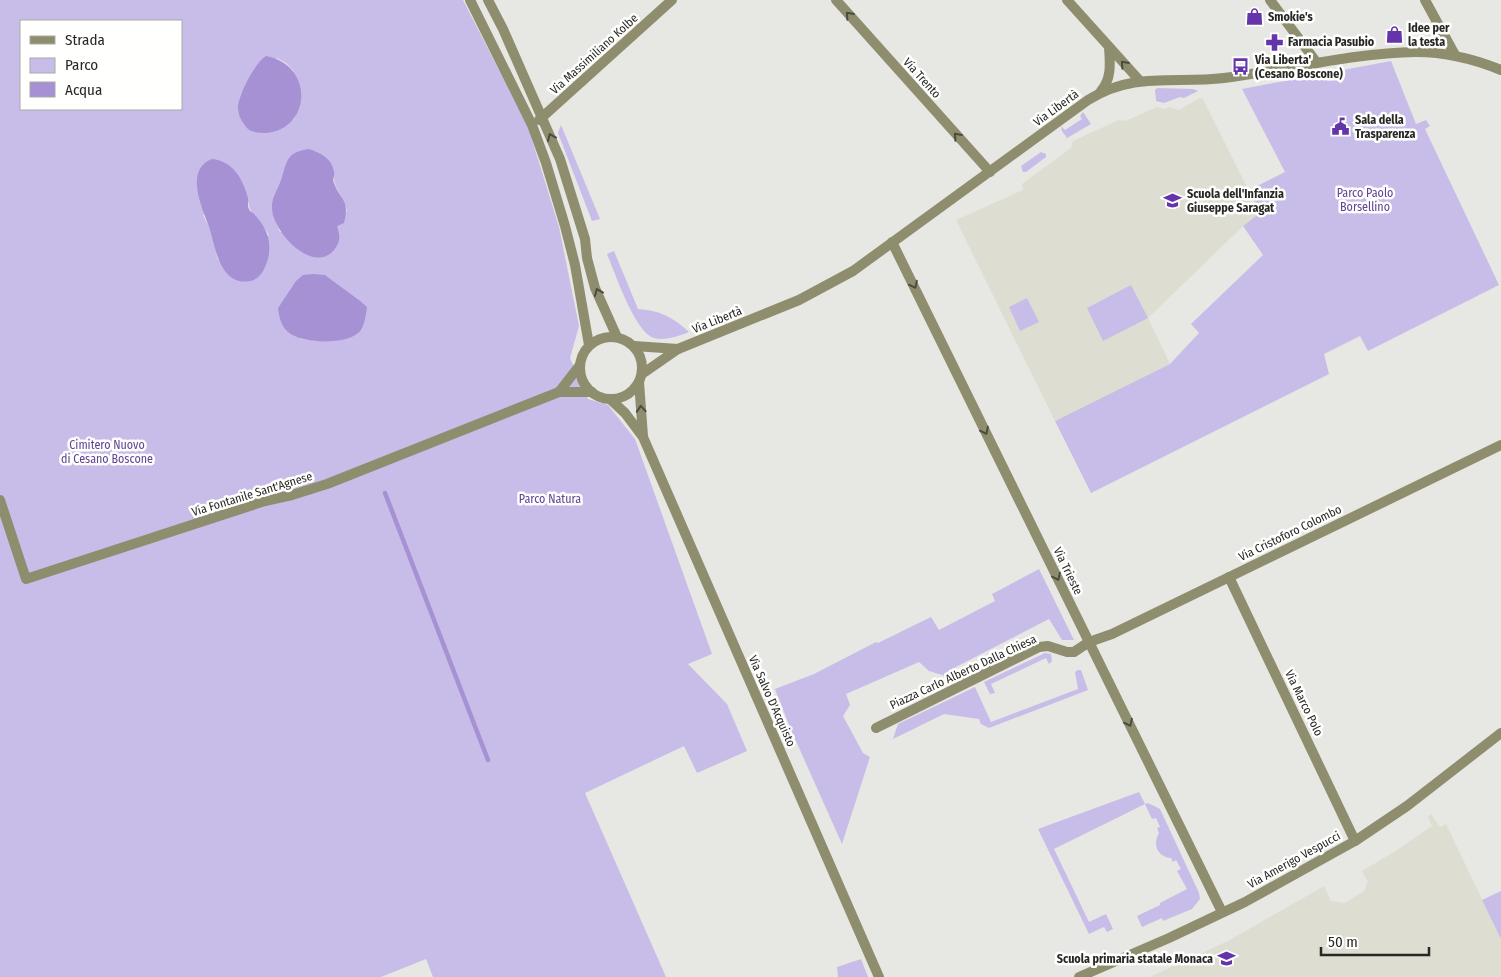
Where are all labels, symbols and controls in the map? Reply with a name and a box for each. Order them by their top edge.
shop icon: Smokie's [1244,7,1264,27]
place label: Smokie's [1268,10,1314,24]
street label: Via Massimiliano Kolbe [547,11,641,97]
one-way arrow [846,11,855,20]
legend [20,20,182,110]
place label: Idee per la testa [1408,21,1450,49]
shop icon: Idee per la testa [1384,25,1404,45]
text: Strada [65,31,105,49]
pharmacy icon: Farmacia Pasubio [1264,32,1284,52]
place label: Farmacia Pasubio [1288,35,1375,49]
place label: Via Liberta' (Cesano Boscone) [1254,53,1343,81]
street label: Via Trento [900,55,944,101]
text: Parco [65,56,98,74]
bus stop icon: Via Liberta' (Cesano Boscone) [1231,57,1251,77]
one-way arrow [1121,61,1130,70]
text: Acqua [65,81,102,99]
street label: Via Libertà [1031,87,1081,129]
place label: Sala della Trasparenza [1355,113,1415,141]
public building icon: Sala della Trasparenza [1331,117,1351,137]
one-way arrow [547,133,557,142]
one-way arrow [954,133,963,142]
park label: Parco Paolo Borsellino [1337,186,1393,214]
place label: Scuola dell'Infanzia Giuseppe Saragat [1187,187,1284,215]
school or university icon: Scuola dell'Infanzia Giuseppe Saragat [1163,191,1183,211]
one-way arrow [907,280,917,289]
one-way arrow [593,288,604,297]
street label: Via Libertà [690,304,744,336]
one-way arrow [636,405,647,413]
one-way arrow [979,426,989,435]
park label: Cimitero Nuovo di Cesano Boscone [61,438,153,466]
street label: Via Fontanile Sant'Agnese [190,469,314,519]
park label: Parco Natura [519,492,581,506]
street label: Via Cristoforo Colombo [1236,502,1344,564]
street label: Via Trieste [1051,545,1085,597]
one-way arrow [1051,572,1061,581]
street label: Piazza Carlo Alberto Dalla Chiesa [887,632,1039,712]
street label: Via Salvo D'Acquisto [746,653,798,749]
street label: Via Marco Polo [1282,668,1326,738]
one-way arrow [1123,718,1133,727]
street label: Via Amerigo Vespucci [1245,829,1343,891]
scale bar [1321,924,1428,956]
text: 50 m [1328,933,1358,951]
school or university icon: Scuola primaria statale Monaca [1217,949,1237,969]
place label: Scuola primaria statale Monaca [1057,952,1213,966]

